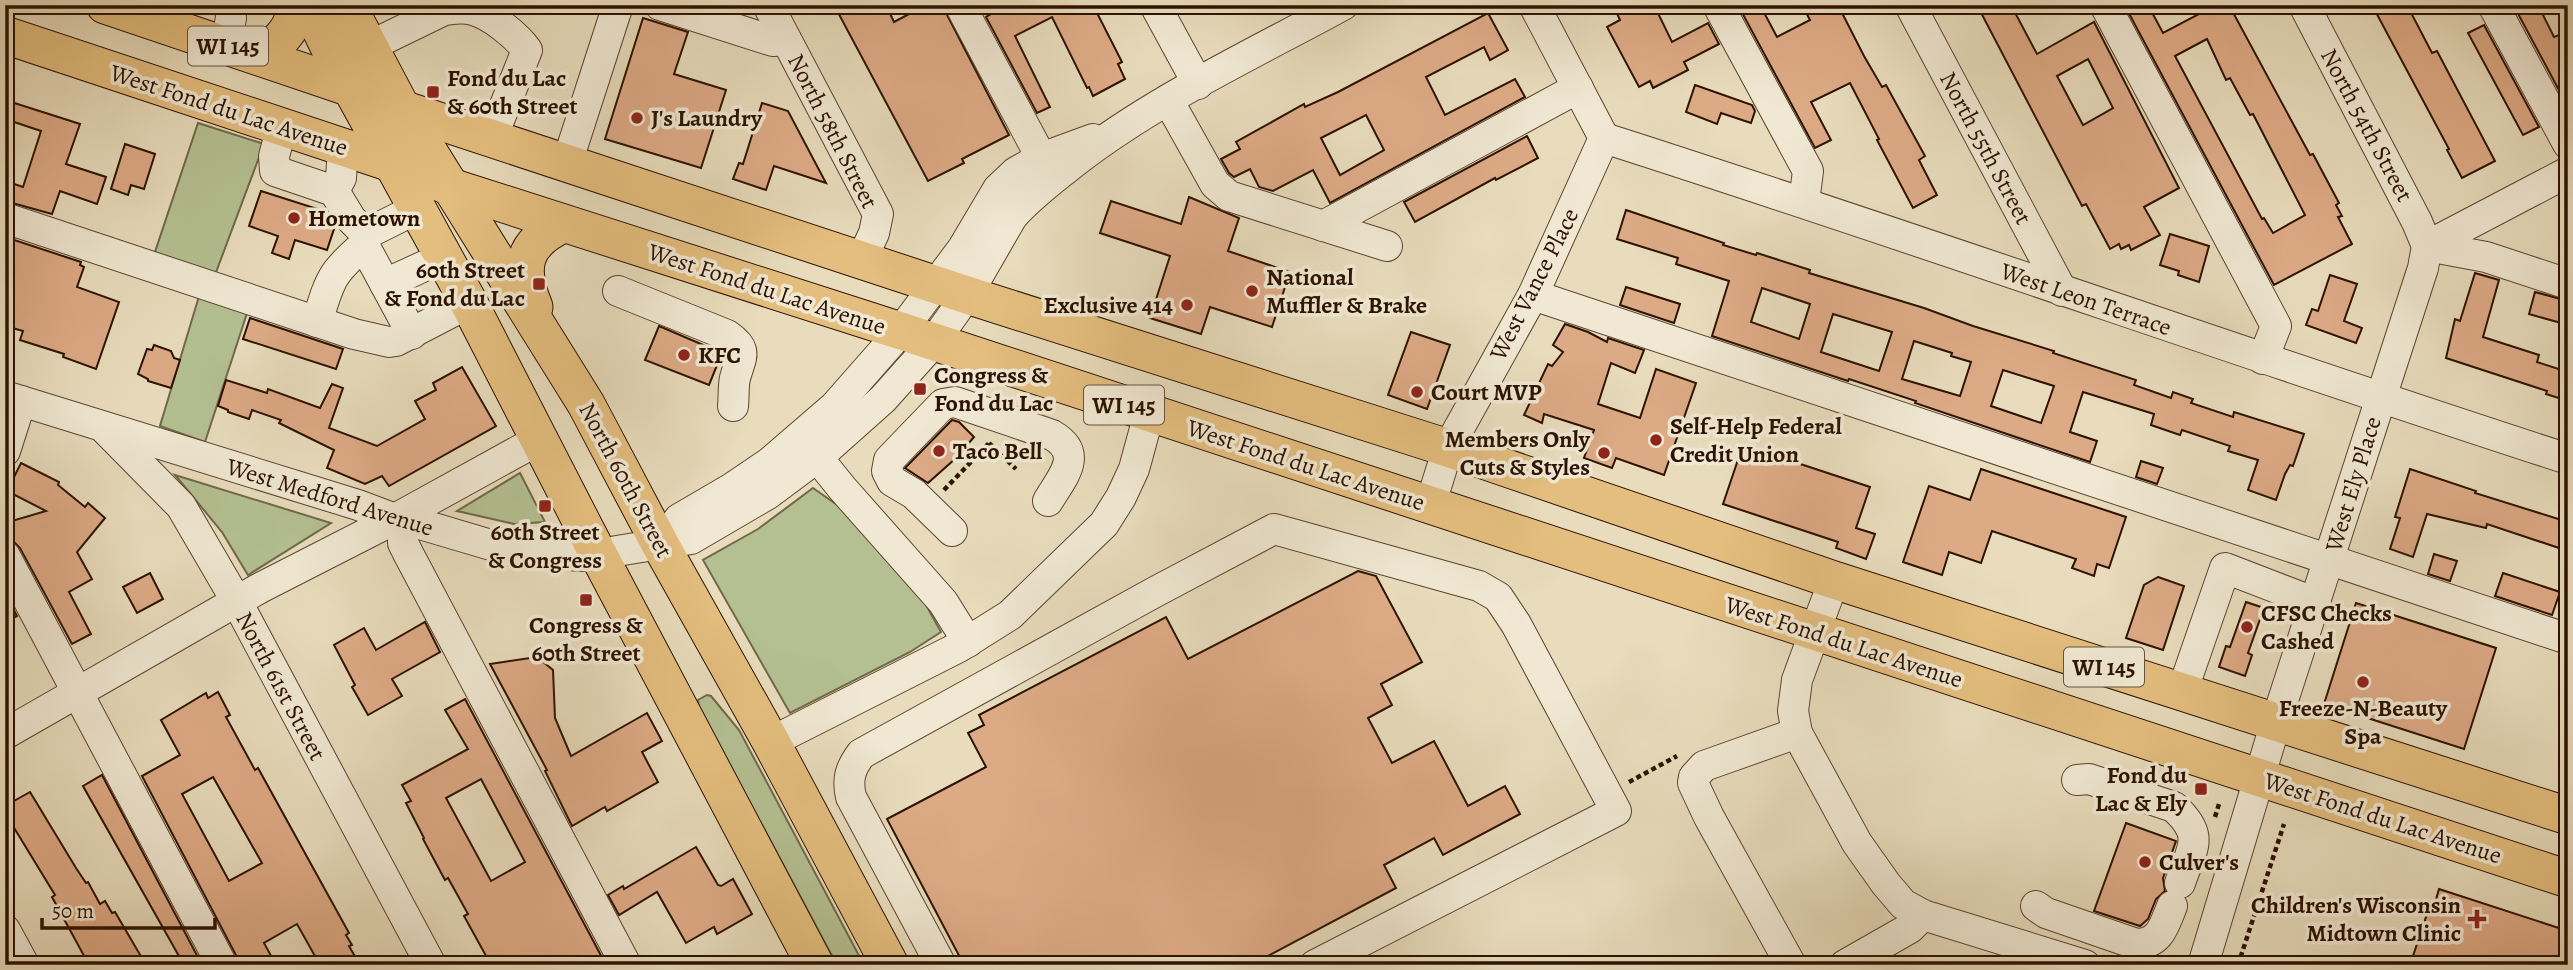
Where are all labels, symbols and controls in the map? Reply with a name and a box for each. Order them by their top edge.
road number: WI 145 [188,26,268,66]
street label: North 54th Street [2313,43,2421,207]
street label: North 58th Street [780,48,886,214]
street label: West Fond du Lac Avenue [105,56,352,164]
place label: Fond du Lac & 60th Street [447,62,578,122]
street label: North 55th Street [1932,66,2040,230]
marker: Fond du Lac & 60th Street [425,84,441,100]
place label: J's Laundry [651,102,763,134]
marker: J's Laundry [629,110,645,126]
place label: Hometown [308,202,421,234]
street label: West Vance Place [1481,202,1586,366]
marker: Hometown [286,210,302,226]
street label: West Fond du Lac Avenue [643,235,890,343]
place label: 60th Street & Fond du Lac [384,254,525,314]
street label: West Leon Terrace [1995,254,2176,343]
place label: National Muffler & Brake [1266,261,1427,321]
marker: 60th Street & Fond du Lac [531,276,547,292]
marker: National Muffler & Brake [1244,283,1260,299]
place label: Exclusive 414 [1043,289,1173,321]
marker: Exclusive 414 [1179,297,1195,313]
place label: KFC [698,339,741,371]
marker: KFC [676,347,692,363]
place label: Congress & Fond du Lac [934,359,1053,419]
place label: Court MVP [1431,376,1542,408]
marker: Congress & Fond du Lac [912,381,928,397]
marker: Court MVP [1409,384,1425,400]
road number: WI 145 [1084,386,1164,424]
street label: North 60th Street [572,397,680,563]
place label: Self-Help Federal Credit Union [1670,410,1843,470]
street label: West Fond du Lac Avenue [1182,411,1429,519]
street label: West Ely Place [2317,412,2389,557]
place label: Members Only Cuts & Styles [1445,423,1591,483]
marker: Self-Help Federal Credit Union [1648,432,1664,448]
place label: Taco Bell [953,435,1043,467]
marker: Taco Bell [931,443,947,459]
marker: Members Only Cuts & Styles [1596,445,1612,461]
street label: West Medford Avenue [222,450,437,544]
marker: 60th Street & Congress [537,498,553,514]
place label: 60th Street & Congress [488,516,602,576]
street label: West Fond du Lac Avenue [1720,588,1967,696]
marker: Congress & 60th Street [578,592,594,608]
place label: CFSC Checks Cashed [2261,597,2392,657]
street label: North 61st Street [228,606,334,766]
place label: Congress & 60th Street [529,609,644,669]
marker: CFSC Checks Cashed [2239,619,2255,635]
road number: WI 145 [2064,648,2144,687]
marker: Freeze-N-Beauty Spa [2355,674,2371,690]
place label: Freeze-N-Beauty Spa [2279,692,2448,752]
place label: Fond du Lac & Ely [2095,759,2188,819]
street label: West Fond du Lac Avenue [2259,764,2506,872]
marker: Fond du Lac & Ely [2193,781,2209,797]
place label: Culver's [2159,846,2239,878]
marker: Culver's [2137,854,2153,870]
scale bar [42,886,215,930]
place label: Children's Wisconsin Midtown Clinic [2251,889,2461,949]
text: 50 m [52,897,94,925]
marker: Children's Wisconsin Midtown Clinic [2467,909,2487,929]

